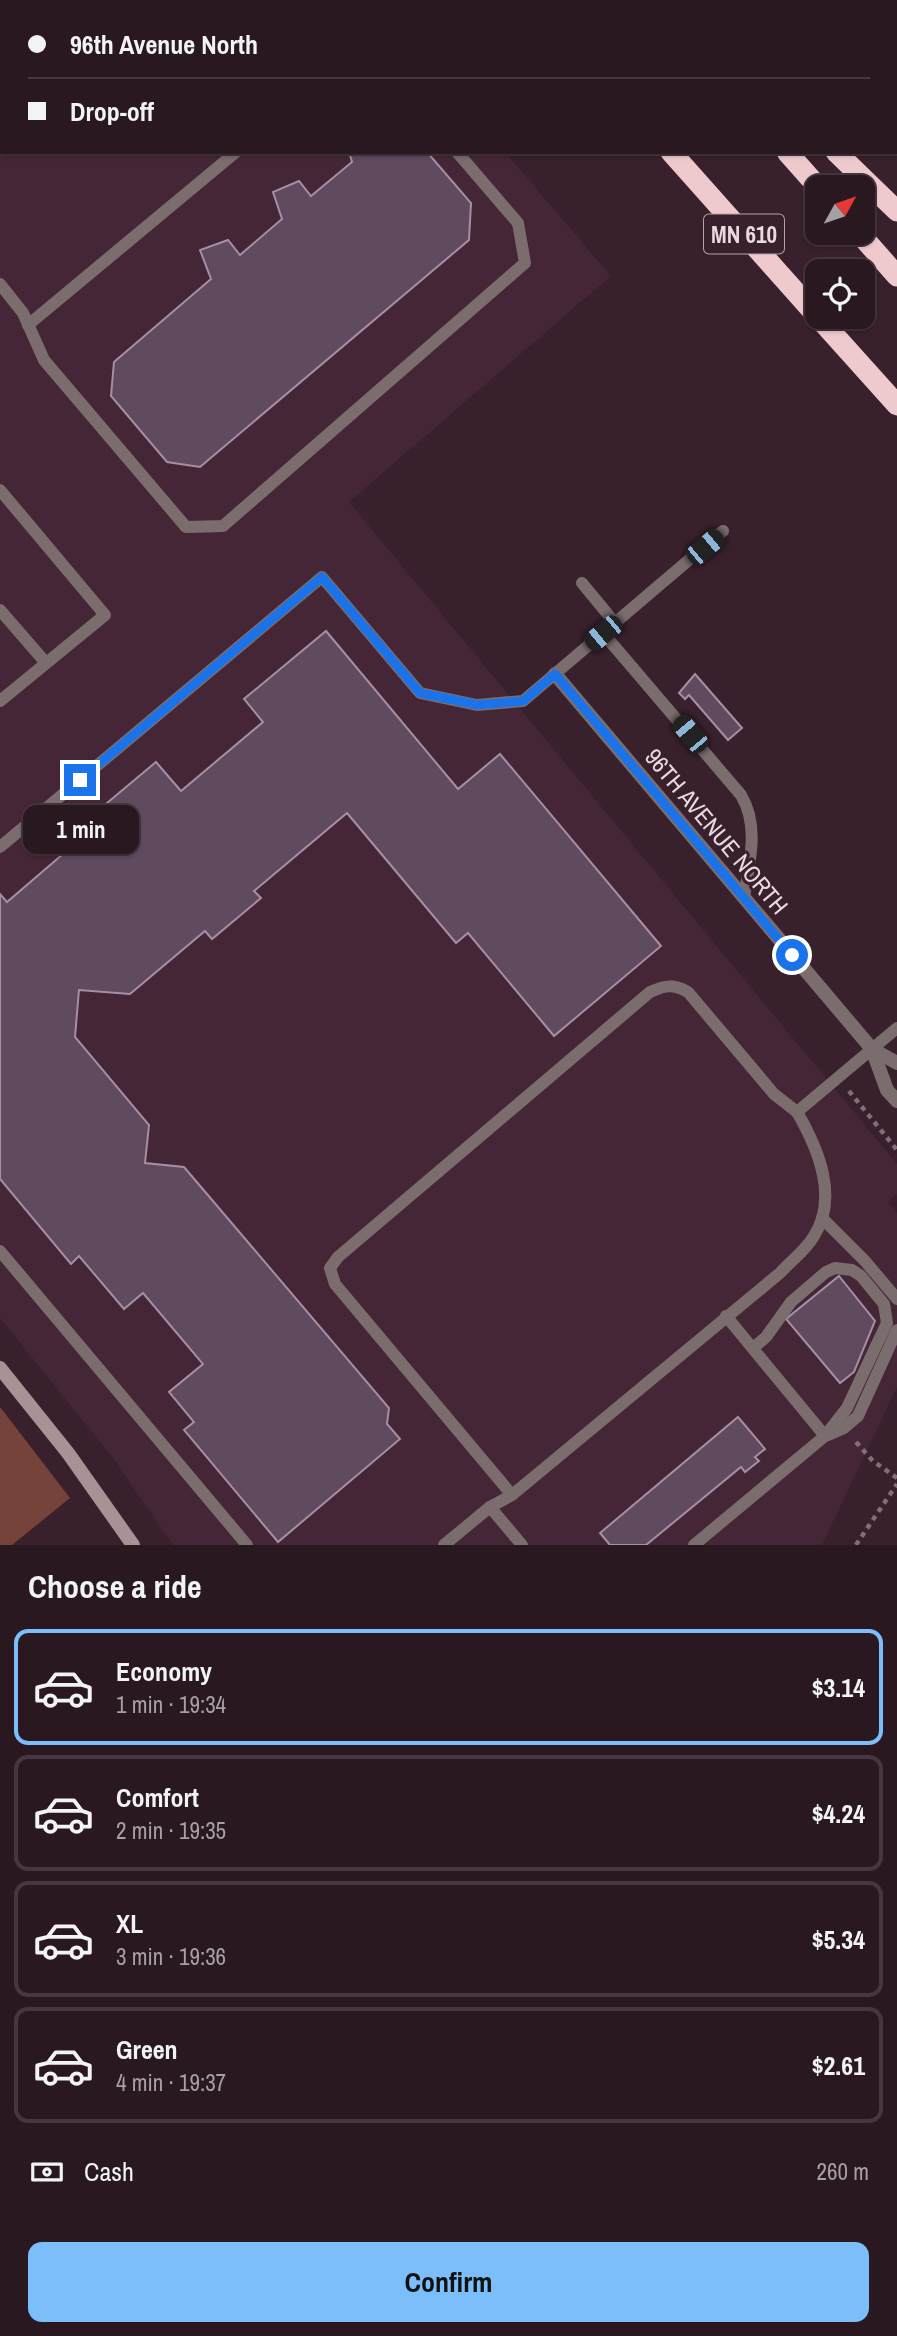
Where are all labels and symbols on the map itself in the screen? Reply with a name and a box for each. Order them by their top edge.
north arrow [805,175,875,245]
road number: MN 610 [704,215,784,254]
car [683,525,728,569]
car [581,611,626,655]
car [669,711,712,757]
street label: 96TH AVENUE NORTH [638,741,796,921]
route end [64,764,96,796]
callout: 1 min [22,804,138,854]
route start [776,939,808,971]

